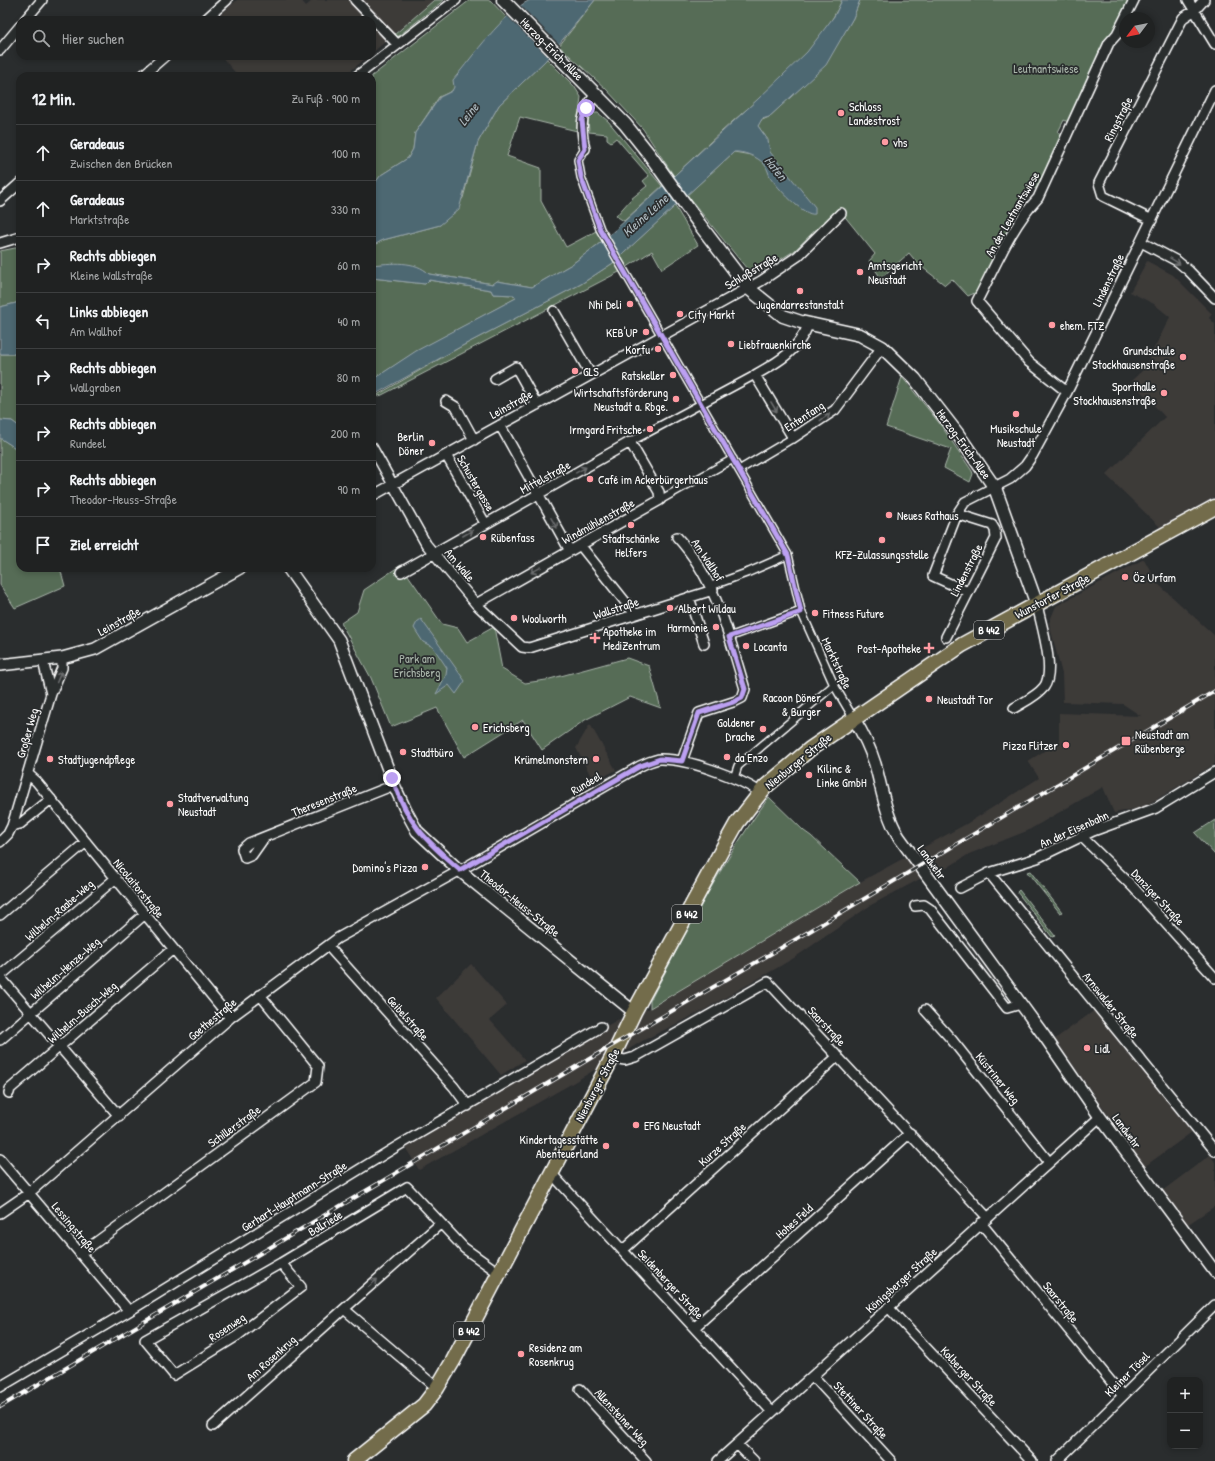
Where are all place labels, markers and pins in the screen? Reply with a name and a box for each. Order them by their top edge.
place label: Schloss Landestrost [849,98,901,129]
marker: Schloss Landestrost [836,108,846,118]
place label: vhs [893,134,908,151]
marker: vhs [880,137,890,147]
place label: Amtsgericht Neustadt [868,257,923,288]
marker: Amtsgericht Neustadt [855,267,865,277]
marker: Jugendarrestanstalt [795,286,805,296]
place label: Nhi Deli [589,296,622,313]
place label: Jugendarrestanstalt [756,296,845,313]
marker: Nhi Deli [625,299,635,309]
place label: City Markt [688,306,736,323]
marker: City Markt [675,309,685,319]
place label: ehem. FTZ [1060,317,1104,334]
marker: ehem. FTZ [1047,320,1057,330]
place label: KEB'UP [606,324,638,341]
marker: KEB'UP [641,327,651,337]
place label: Liebfrauenkirche [739,336,811,353]
marker: Liebfrauenkirche [726,339,736,349]
place label: Korfu [625,341,650,358]
place label: Grundschule Stockhausenstraße [1092,342,1175,373]
marker: Korfu [653,344,663,354]
marker: Grundschule Stockhausenstraße [1178,352,1188,362]
place label: GLS [583,363,599,380]
marker: GLS [570,366,580,376]
place label: Ratskeller [622,367,665,384]
marker: Ratskeller [668,370,678,380]
place label: Sporthalle Stockhausenstraße [1073,378,1156,409]
place label: Wirtschaftsförderung Neustadt a. Rbge. [574,384,668,415]
marker: Sporthalle Stockhausenstraße [1159,388,1169,398]
marker: Wirtschaftsförderung Neustadt a. Rbge. [671,394,681,404]
marker: Musikschule Neustadt [1011,409,1021,419]
place label: Musikschule Neustadt [990,420,1042,451]
place label: Irmgard Fritsche [569,421,642,438]
marker: Irmgard Fritsche [645,424,655,434]
place label: Berlin Döner [397,428,424,459]
marker: Berlin Döner [427,438,437,448]
place label: Café im Ackerbürgerhaus [598,471,708,488]
marker: Café im Ackerbürgerhaus [585,474,595,484]
place label: Neues Rathaus [897,507,959,524]
marker: Neues Rathaus [884,510,894,520]
marker: Stadtschänke Helfers [626,520,636,530]
place label: Rübenfass [491,529,535,546]
place label: Stadtschänke Helfers [602,530,660,561]
marker: Rübenfass [478,532,488,542]
marker: KFZ-Zulassungsstelle [877,535,887,545]
place label: KFZ-Zulassungsstelle [835,546,929,563]
place label: Öz Urfam [1133,569,1176,586]
marker: Öz Urfam [1120,572,1130,582]
place label: Albert Wildau [678,600,736,617]
marker: Albert Wildau [665,603,675,613]
place label: Fitness Future [822,605,884,622]
marker: Fitness Future [810,608,820,618]
place label: Woolworth [522,610,566,627]
marker: Woolworth [509,613,519,623]
place label: Harmonie [667,619,708,636]
marker: Harmonie [711,622,721,632]
place label: Apotheke im MediZentrum [603,623,660,654]
marker: Apotheke im MediZentrum [590,633,600,643]
place label: Locanta [754,638,787,655]
place label: Post-Apotheke [857,640,921,657]
marker: Locanta [741,641,751,651]
marker: Post-Apotheke [924,643,934,653]
place label: Racoon Döner & Burger [763,689,821,720]
place label: Neustadt Tor [937,691,993,708]
marker: Neustadt Tor [924,694,934,704]
marker: Racoon Döner & Burger [824,699,834,709]
place label: Goldener Drache [717,714,755,745]
place label: Erichsberg [483,719,530,736]
marker: Erichsberg [470,722,480,732]
marker: Goldener Drache [758,724,768,734]
place label: Neustadt am Rübenberge [1135,726,1189,757]
marker: Neustadt am Rübenberge [1120,735,1132,747]
place label: Pizza Flitzer [1003,737,1058,754]
marker: Pizza Flitzer [1061,740,1071,750]
place label: Stadtbüro [411,744,454,761]
marker: Stadtbüro [398,747,408,757]
place label: da Enzo [735,749,768,766]
place label: Stadtjugendpflege [58,751,135,768]
place label: Krümelmonstern [514,751,588,768]
marker: da Enzo [722,752,732,762]
marker: Stadtjugendpflege [45,754,55,764]
marker: Krümelmonstern [591,754,601,764]
place label: Kilinc & Linke GmbH [817,760,867,791]
marker: Kilinc & Linke GmbH [804,770,814,780]
place label: Stadtverwaltung Neustadt [178,789,249,820]
marker: Stadtverwaltung Neustadt [165,799,175,809]
place label: Domino's Pizza [353,859,417,876]
marker: Domino's Pizza [420,862,430,872]
place label: Lidl [1095,1040,1111,1057]
marker: Lidl [1082,1043,1092,1053]
place label: EFG Neustadt [644,1117,701,1134]
marker: EFG Neustadt [631,1120,641,1130]
place label: Kindertagesstätte Abenteuerland [519,1131,598,1162]
marker: Kindertagesstätte Abenteuerland [601,1141,611,1151]
place label: Residenz am Rosenkrug [529,1339,582,1370]
marker: Residenz am Rosenkrug [516,1349,526,1359]

